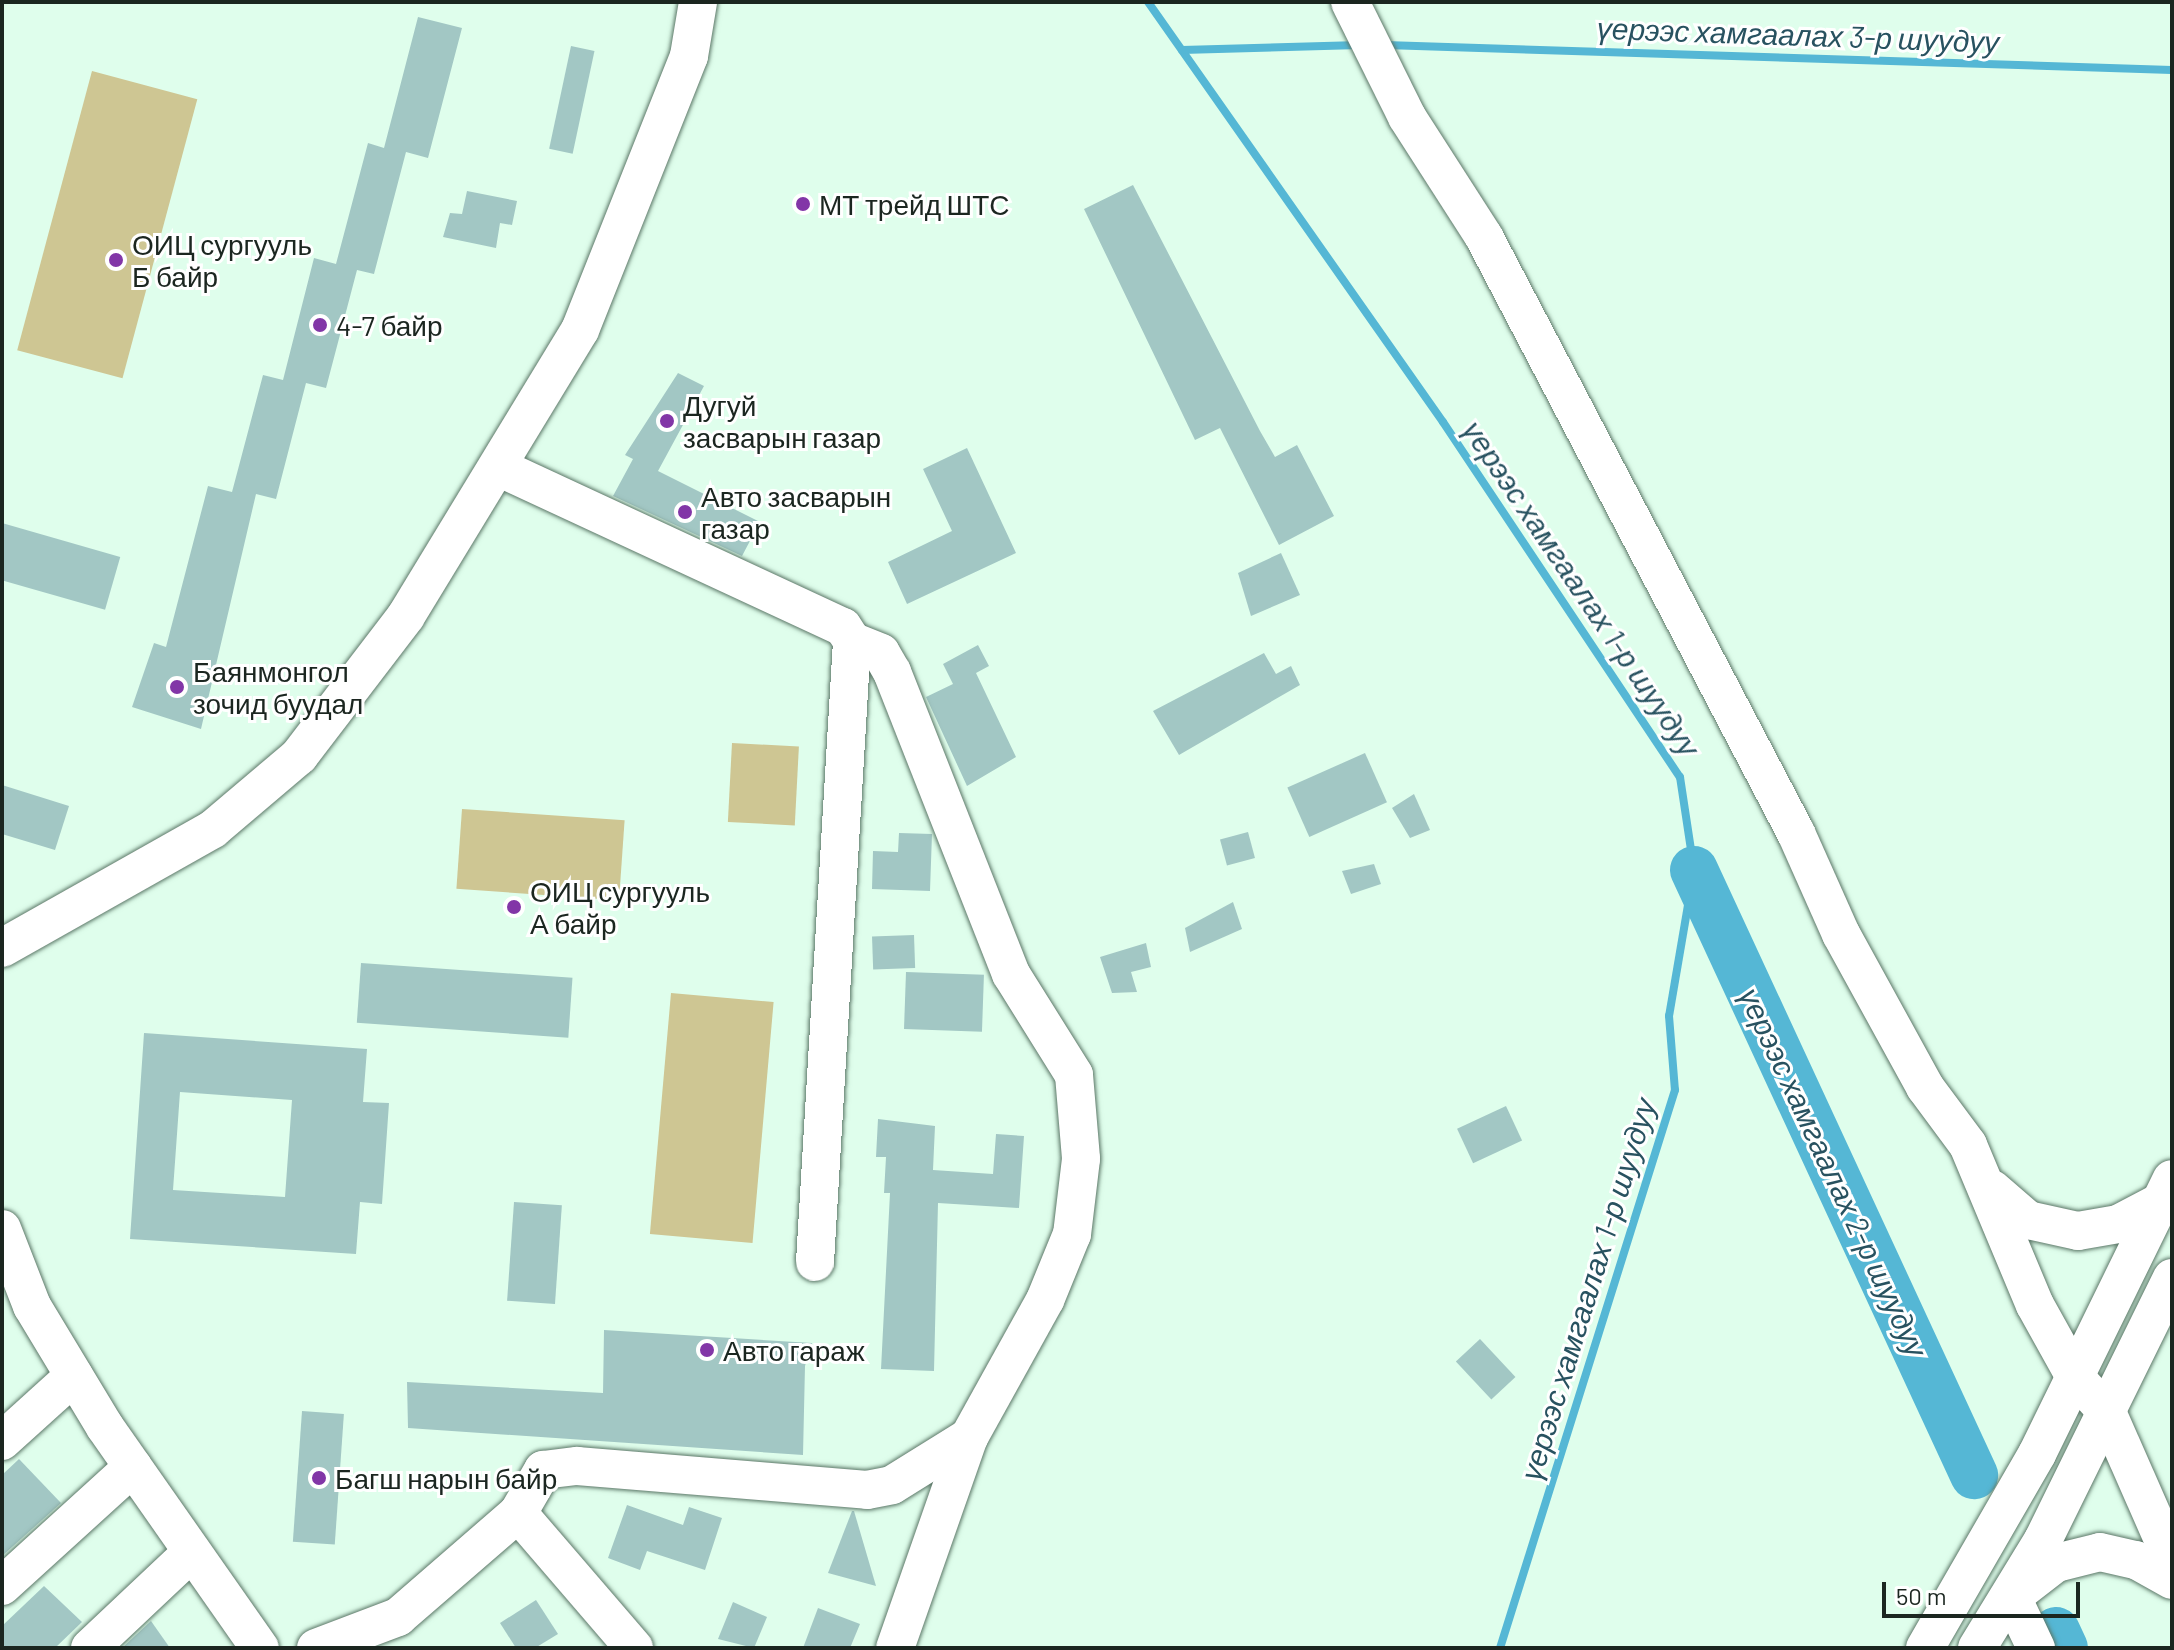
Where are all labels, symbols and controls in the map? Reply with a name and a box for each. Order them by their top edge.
water label: үерээс хамгаалах 3-р шуудуу [1596,9,2000,59]
place label: МТ трейд ШТС [819,187,1010,221]
marker: МТ трейд ШТС [794,195,812,213]
place label: ОИЦ сургууль Б байр [132,227,312,293]
marker: ОИЦ сургууль Б байр [107,251,125,269]
place label: 4-7 байр [336,308,443,342]
marker: 4-7 байр [311,316,329,334]
place label: Дугуй засварын газар [683,388,881,454]
marker: Дугуй засварын газар [658,412,676,430]
water label: үерээс хамгаалах 1-р шуудуу [1456,413,1708,763]
place label: Авто засварын газар [701,479,891,545]
marker: Авто засварын газар [676,503,694,521]
place label: Баянмонгол зочид буудал [193,654,363,720]
marker: Баянмонгол зочид буудал [168,678,186,696]
place label: ОИЦ сургууль А байр [530,874,710,940]
marker: ОИЦ сургууль А байр [505,898,523,916]
water label: үерээс хамгаалах 2-р шуудуу [1733,982,1935,1362]
water label: үерээс хамгаалах 1-р шуудуу [1512,1094,1662,1484]
place label: Авто гараж [723,1333,865,1367]
marker: Авто гараж [698,1341,716,1359]
place label: Багш нарын байр [335,1461,557,1495]
marker: Багш нарын байр [310,1469,328,1487]
scale bar [1886,1566,2084,1616]
text: 50 m [1896,1581,1947,1610]

